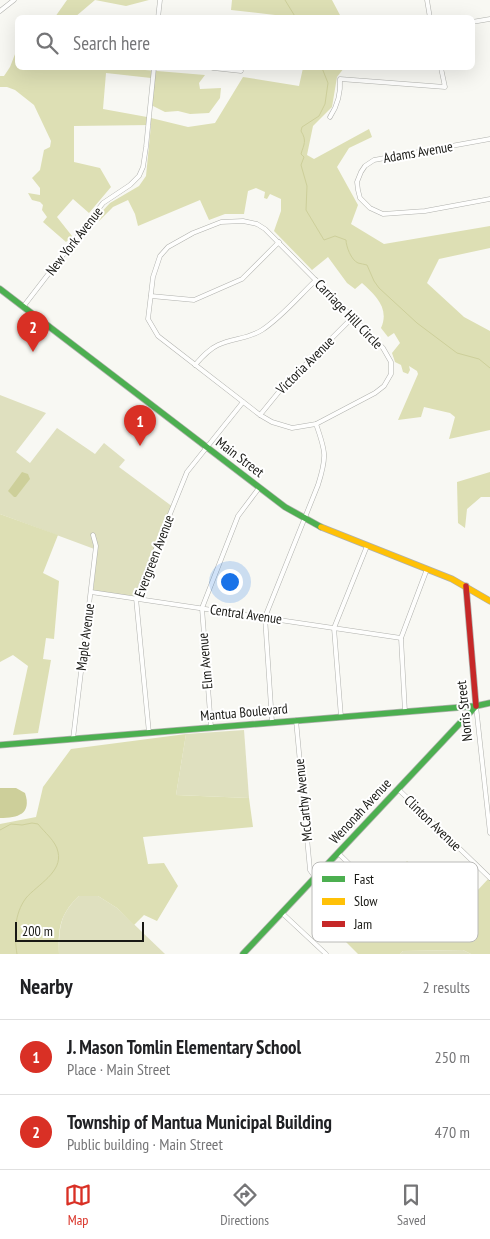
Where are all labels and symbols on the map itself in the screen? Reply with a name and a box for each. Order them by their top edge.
street label: Adams Avenue [382,137,454,167]
street label: New York Avenue [42,203,107,279]
street label: Carriage Hill Circle [311,275,387,353]
pin: 2 [17,311,49,352]
street label: Victoria Avenue [271,332,338,399]
pin: 1 [124,405,156,446]
street label: Main Street [212,433,268,481]
street label: Evergreen Avenue [130,512,178,600]
your location [217,569,243,595]
street label: Central Avenue [209,600,283,628]
street label: Maple Avenue [72,602,98,672]
street label: Elm Avenue [194,632,216,690]
street label: Norris Street [452,680,476,742]
street label: Mantua Boulevard [200,699,288,725]
street label: McCarthy Avenue [290,758,316,842]
street label: Wenonah Avenue [325,774,395,847]
street label: Clinton Avenue [401,791,466,855]
legend [312,862,478,942]
text: Fast [354,870,374,888]
text: Slow [354,892,378,910]
text: Jam [353,915,372,933]
scale bar [15,919,144,942]

